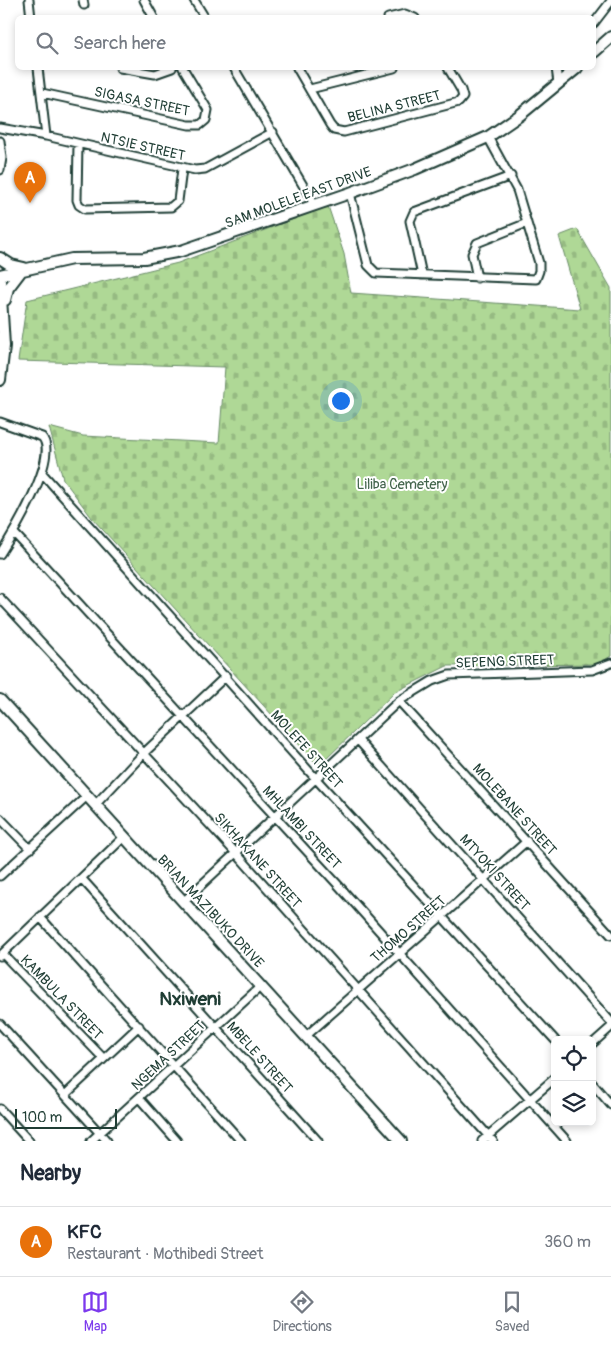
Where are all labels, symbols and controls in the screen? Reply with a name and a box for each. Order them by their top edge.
search box [15,15,596,70]
icon: search [33,29,61,57]
text: Search here [73,31,166,55]
street label: SIGASA STREET [93,83,191,120]
street label: BELINA STREET [346,87,442,126]
street label: NTSIE STREET [99,129,187,164]
pin: A [14,162,46,203]
street label: SAM MOLELE EAST DRIVE [223,163,374,232]
your location [328,388,354,414]
park label: Liliba Cemetery [357,476,447,493]
street label: SEPENG STREET [455,651,555,672]
street label: MOLEFE STREET [267,707,346,792]
street label: MOLEBANE STREET [469,760,560,859]
street label: MHLAMBI STREET [259,782,345,873]
street label: SIKHAKANE STREET [210,809,305,912]
street label: MTYOKI STREET [456,831,533,914]
street label: BRIAN MAZIBUKO DRIVE [154,851,267,971]
street label: THOMO STREET [367,892,450,967]
street label: KAMBULA STREET [17,951,107,1043]
district label: Nxiweni [159,987,221,1011]
street label: NGEMA STREET [128,1017,209,1094]
street label: MBELE STREET [223,1018,296,1097]
map controls [551,1036,596,1126]
button: locate [551,1036,596,1081]
button: layers [551,1081,596,1126]
scale bar [15,1106,118,1129]
text: 100 m [22,1109,62,1126]
text: Nearby [20,1160,81,1187]
text: KFC [67,1220,102,1244]
text: A [31,1232,41,1252]
text: 360 m [544,1232,591,1252]
text: Restaurant · Mothibedi Street [67,1244,263,1264]
tab: Map [81,1288,109,1335]
tab: Directions [272,1288,332,1335]
tab: Saved [495,1288,530,1335]

